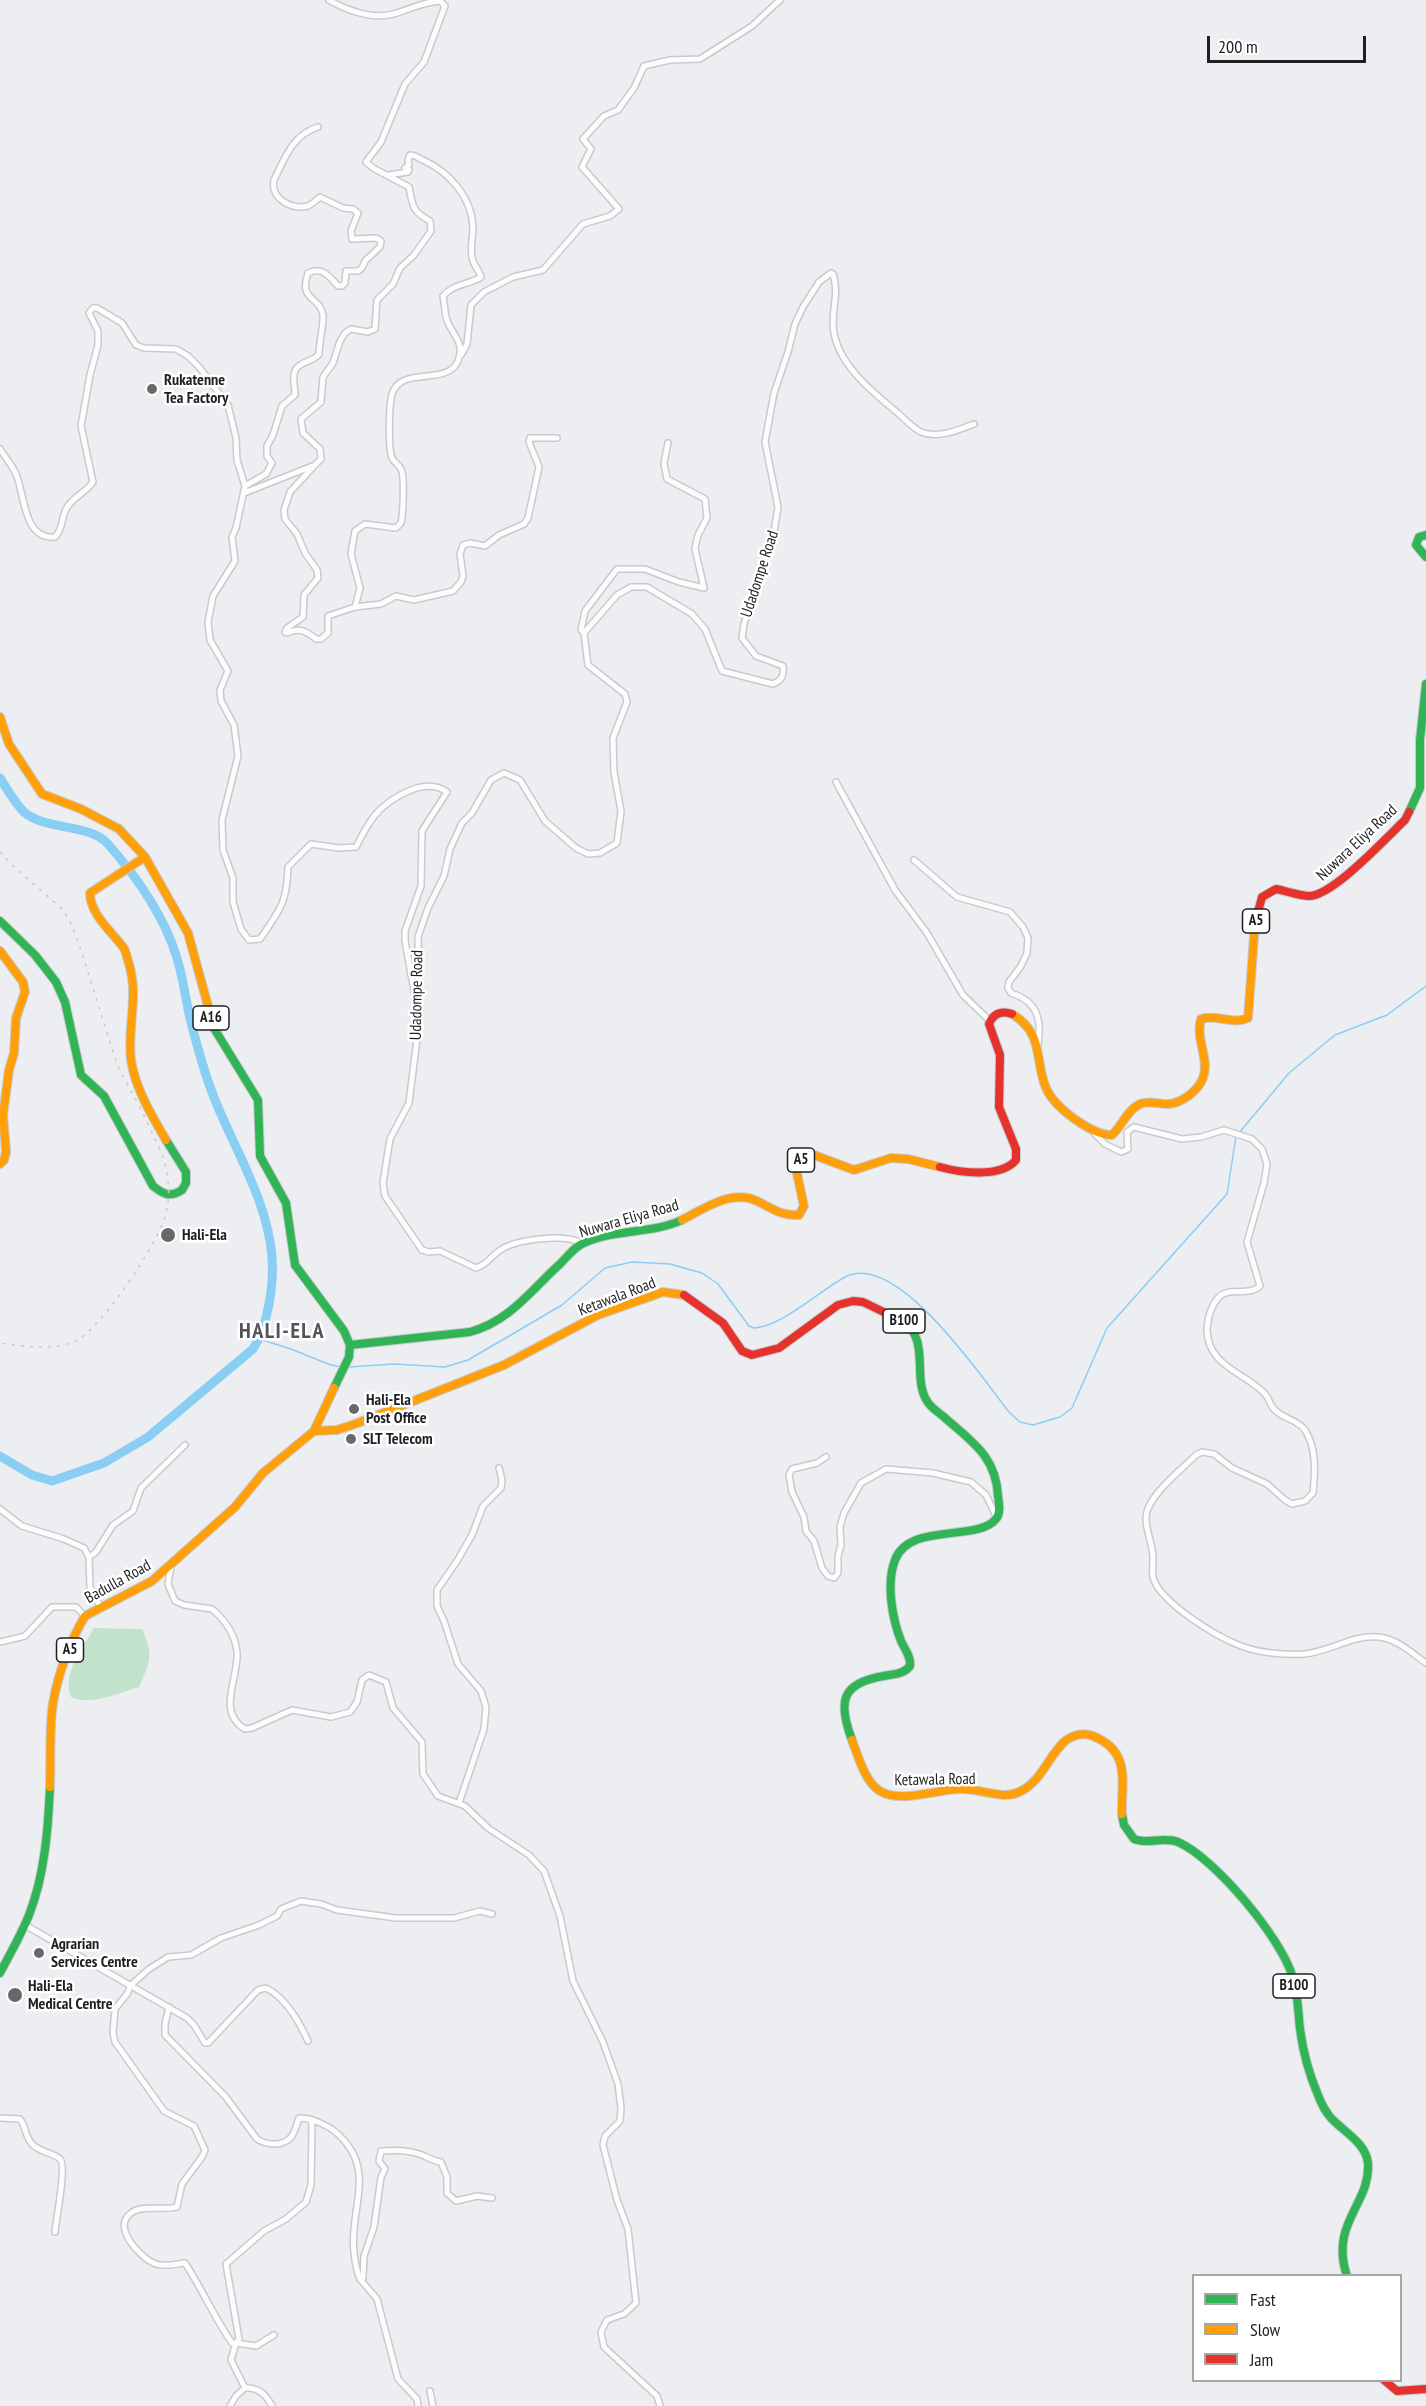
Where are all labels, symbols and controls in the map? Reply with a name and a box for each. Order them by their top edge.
scale bar [1210,24,1369,62]
text: 200 m [1218,35,1258,58]
place label: Rukatenne Tea Factory [164,370,228,408]
marker: Rukatenne Tea Factory [145,382,159,396]
street label: Udadompe Road [737,528,783,620]
street label: Nuwara Eliya Road [1313,801,1401,885]
road number: A5 [1242,909,1270,933]
street label: Udadompe Road [407,950,427,1040]
road number: A16 [193,1006,229,1030]
road number: A5 [788,1148,814,1172]
street label: Nuwara Eliya Road [577,1196,681,1242]
place label: Hali-Ela [182,1225,227,1245]
marker: Hali-Ela [159,1226,177,1244]
street label: Ketawala Road [576,1273,658,1321]
road number: B100 [883,1309,925,1333]
district label: HALI-ELA [239,1319,325,1345]
place label: Hali-Ela Post Office [366,1390,427,1428]
marker: Hali-Ela Post Office [347,1402,361,1416]
place label: SLT Telecom [363,1429,433,1449]
marker: SLT Telecom [344,1432,358,1446]
street label: Badulla Road [82,1556,154,1608]
road number: A5 [56,1638,84,1662]
street label: Ketawala Road [894,1770,976,1790]
place label: Agrarian Services Centre [51,1934,138,1972]
marker: Agrarian Services Centre [32,1946,46,1960]
road number: B100 [1273,1974,1315,1998]
place label: Hali-Ela Medical Centre [28,1976,113,2014]
marker: Hali-Ela Medical Centre [6,1986,24,2004]
legend [1192,2274,1402,2382]
text: Fast [1250,2288,1276,2311]
text: Slow [1250,2318,1280,2341]
text: Jam [1250,2348,1273,2371]

